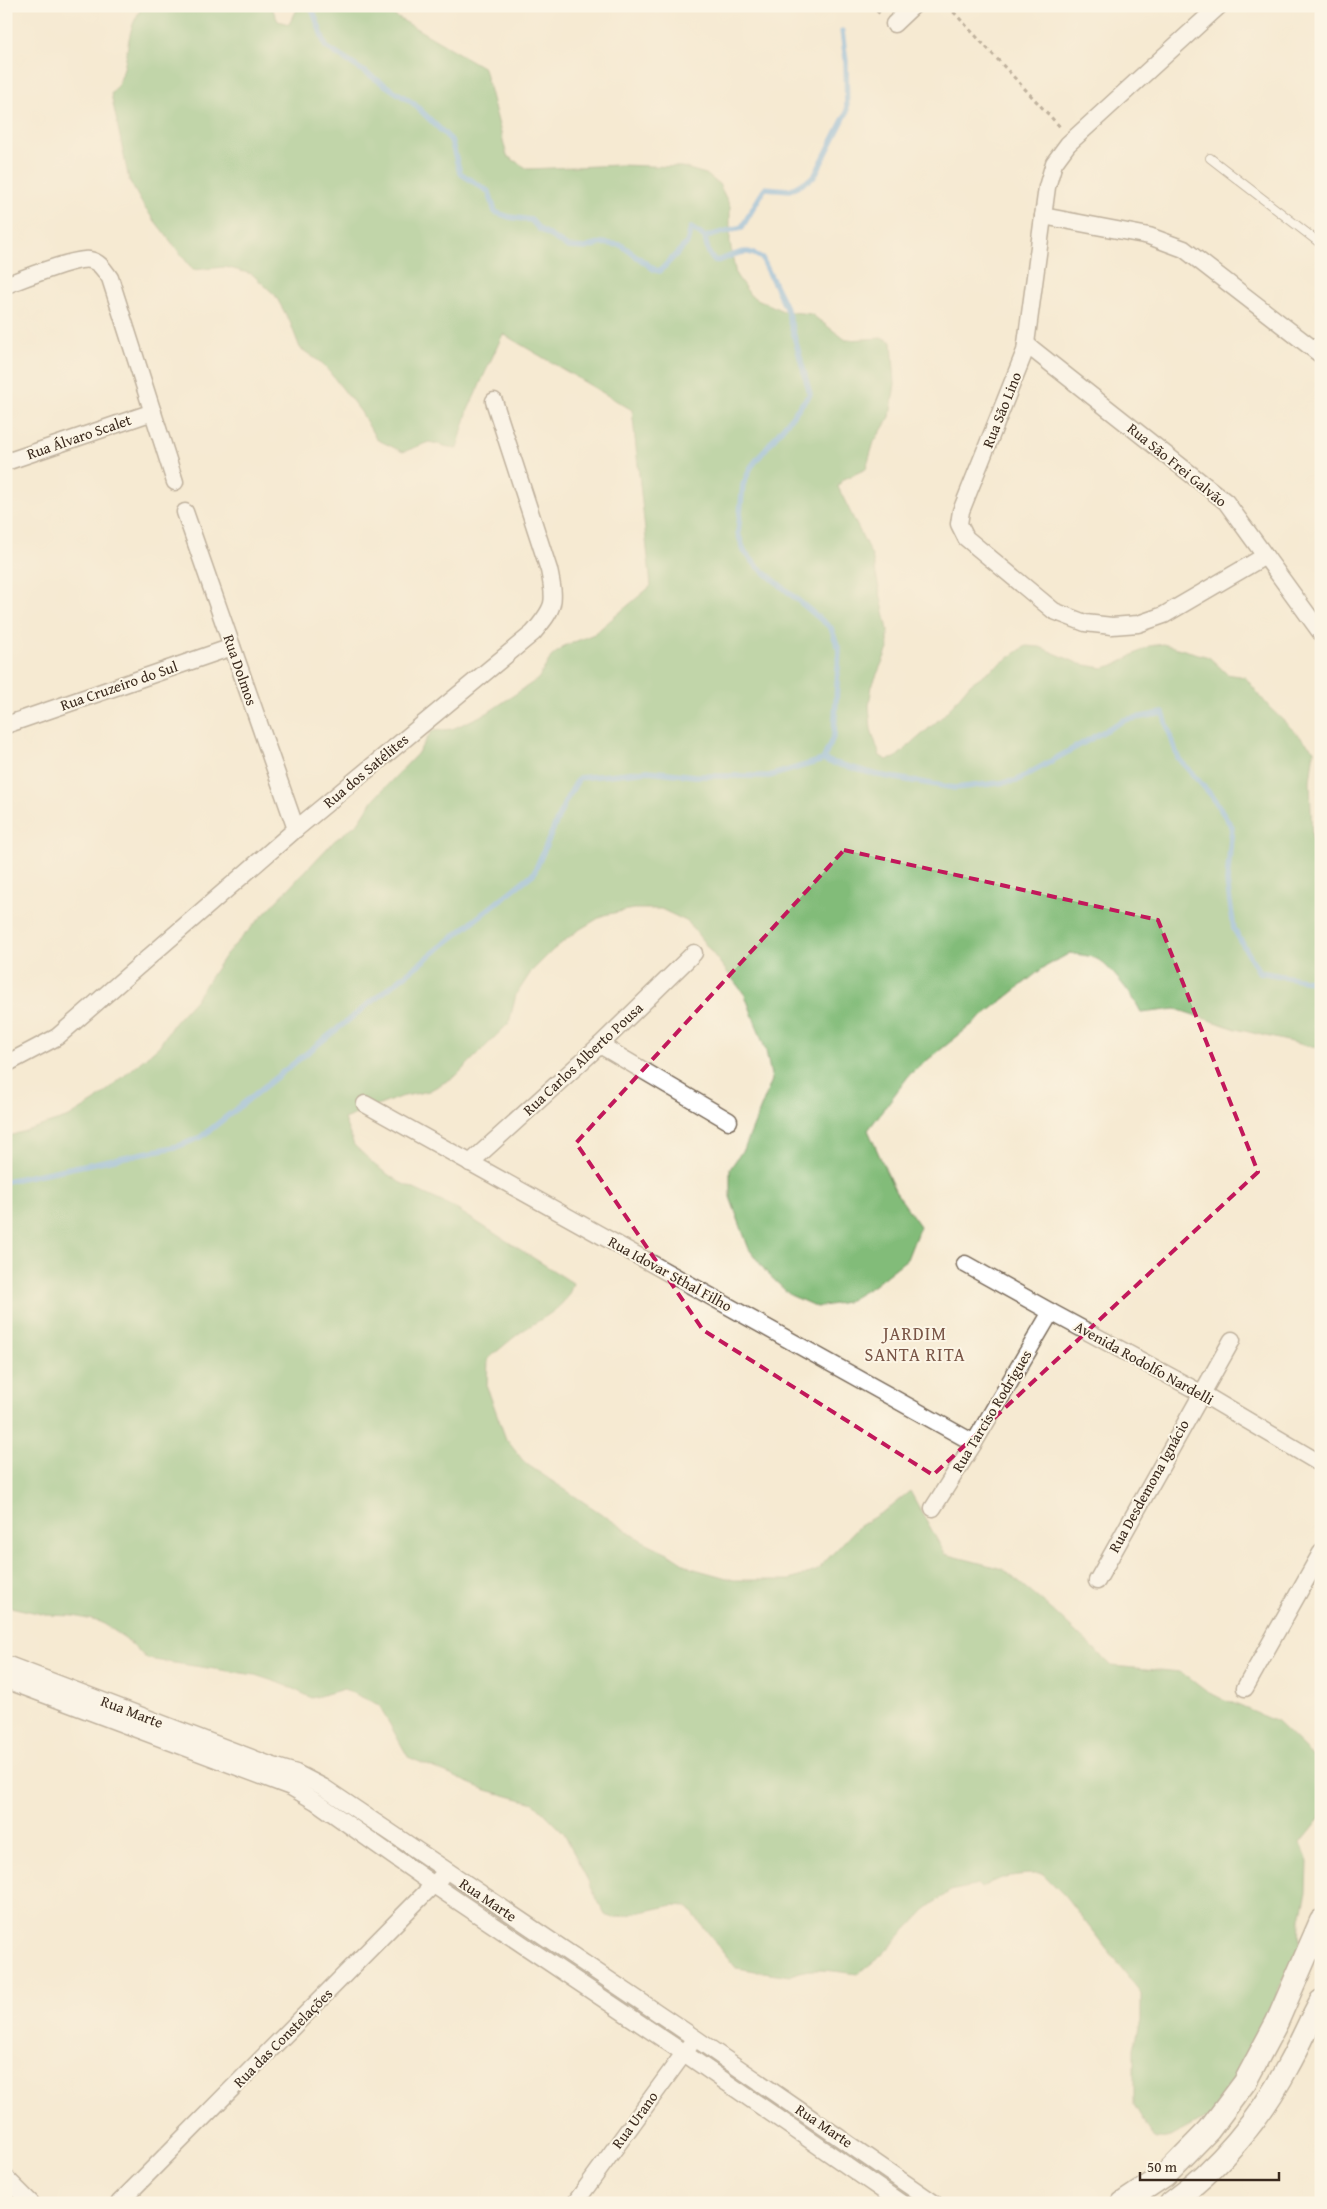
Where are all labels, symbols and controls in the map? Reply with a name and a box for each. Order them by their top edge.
street label: Rua São Lino [977,368,1026,451]
street label: Rua Álvaro Scalet [24,409,135,464]
street label: Rua São Frei Galvão [1123,418,1232,512]
street label: Rua Dolmos [219,631,262,708]
street label: Rua Cruzeiro do Sul [57,656,180,715]
street label: Rua dos Satélites [319,729,413,813]
street label: Rua Carlos Alberto Pousa [518,997,647,1120]
street label: Rua Idovar Sthal Filho [605,1231,736,1316]
street label: Avenida Rodolfo Nardelli [1071,1316,1218,1410]
district label: JARDIM SANTA RITA [864,1320,966,1368]
street label: Rua Tarciso Rodrigues [947,1346,1036,1476]
street label: Rua Desdemona Ignácio [1103,1415,1194,1556]
street label: Rua Marte [98,1690,166,1733]
street label: Rua Marte [455,1873,521,1926]
street label: Rua das Constelações [228,1983,337,2092]
street label: Rua Urano [607,2086,663,2153]
street label: Rua Marte [791,2099,857,2152]
scale bar [1140,2149,1278,2181]
text: 50 m [1147,2156,1178,2177]

